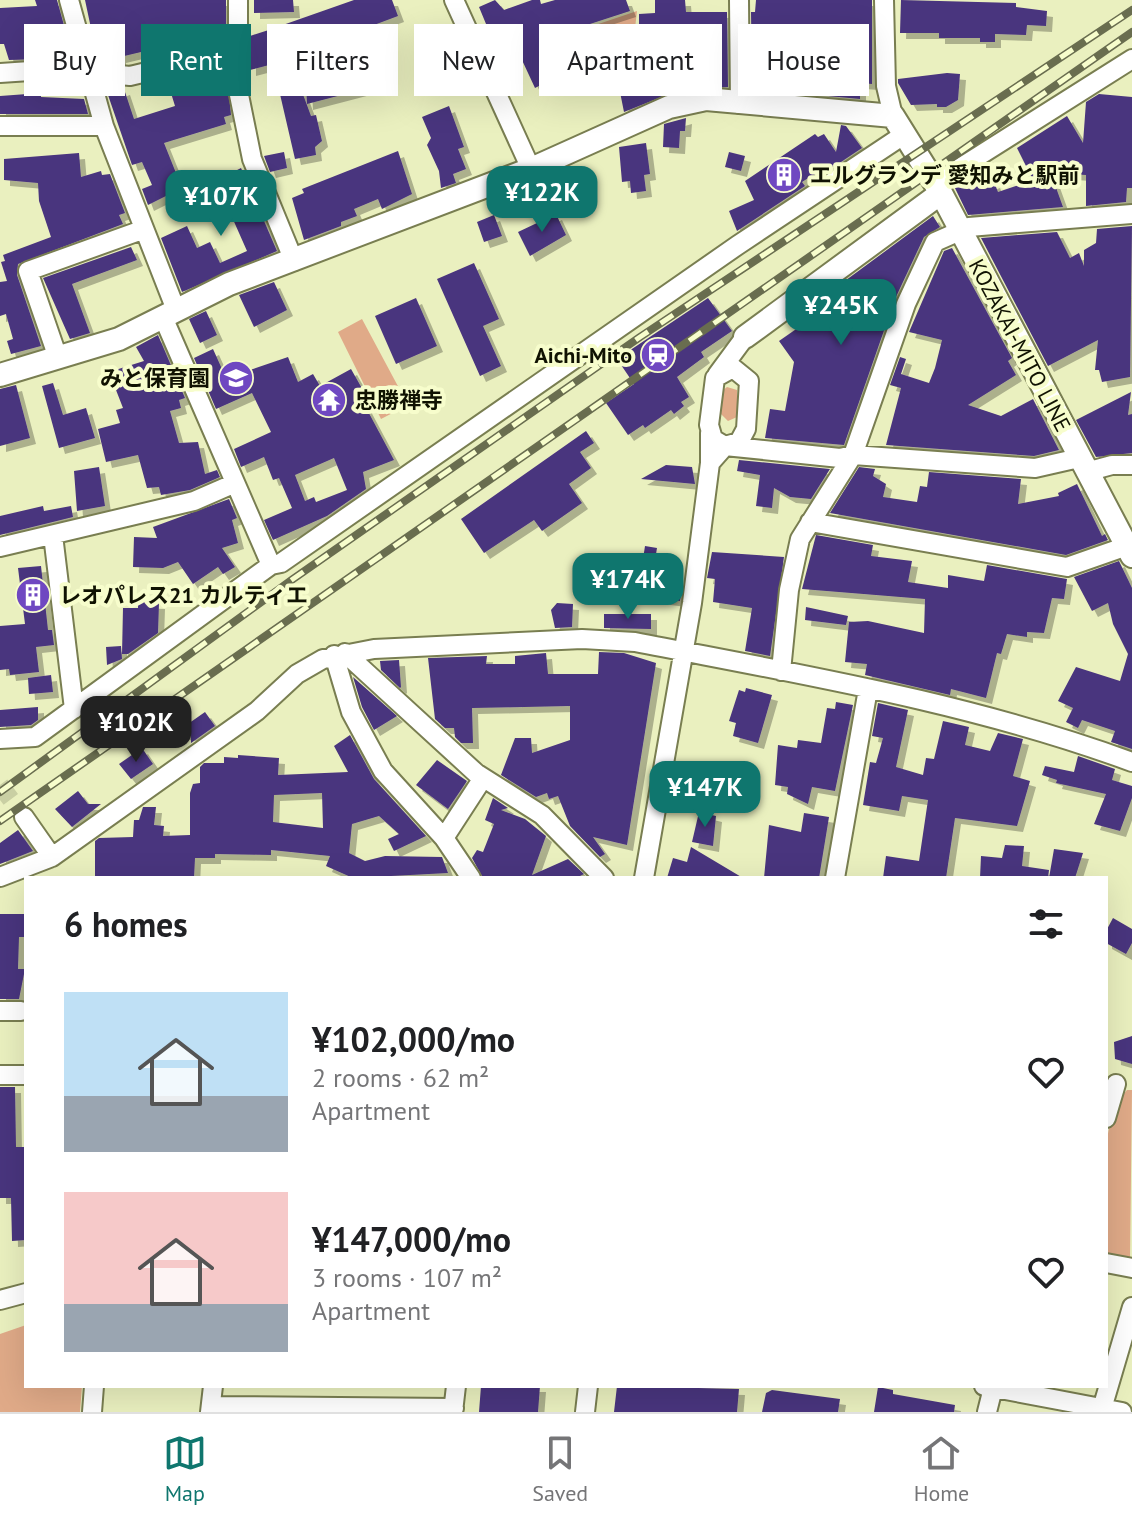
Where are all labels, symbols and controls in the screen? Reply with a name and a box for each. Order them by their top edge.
chip: Buy [24,24,125,96]
chip: Rent [141,24,251,96]
chip: Filters [267,24,398,96]
chip: New [414,24,523,96]
chip: Apartment [539,24,722,96]
chip: House [738,24,869,96]
building icon: エルグランデ 愛知みと駅前 [765,156,803,194]
place label: エルグランデ 愛知みと駅前 [810,161,1080,189]
pin: ¥122K [486,166,598,234]
pin: ¥107K [165,170,277,238]
text: ¥122K [504,175,580,208]
text: ¥107K [183,179,259,212]
street label: KOZAKAI-MITO LINE [963,254,1077,436]
pin: ¥245K [785,279,897,347]
text: ¥245K [803,288,879,321]
station icon: Aichi-Mito [639,336,677,374]
place label: Aichi-Mito [535,341,632,369]
school or university icon: みと保育園 [217,359,255,397]
place label: みと保育園 [100,364,210,392]
temple icon: 忠勝禅寺 [310,381,348,419]
place label: 忠勝禅寺 [355,386,443,414]
pin: ¥174K [572,553,684,621]
text: ¥174K [590,562,666,595]
building icon: レオパレス21 カルティエ [14,576,52,614]
place label: レオパレス21 カルティエ [59,581,308,609]
pin: ¥102K [80,696,192,764]
text: ¥102K [98,705,174,738]
pin: ¥147K [649,761,761,829]
text: ¥147K [667,770,743,803]
text: 6 homes [64,902,188,946]
icon: filters [1024,902,1068,946]
text: ¥102,000/mo [312,1017,515,1061]
icon: home [128,1024,224,1120]
icon: heart [1024,1050,1068,1094]
text: 2 rooms · 62 m² [312,1061,489,1094]
text: Apartment [312,1094,430,1127]
text: ¥147,000/mo [312,1217,511,1261]
icon: home [128,1224,224,1320]
icon: heart [1024,1250,1068,1294]
text: 3 rooms · 107 m² [312,1261,502,1294]
text: Apartment [312,1294,430,1327]
tab: Map [163,1431,207,1507]
tab: Saved [532,1431,588,1507]
tab: Home [914,1431,969,1507]

